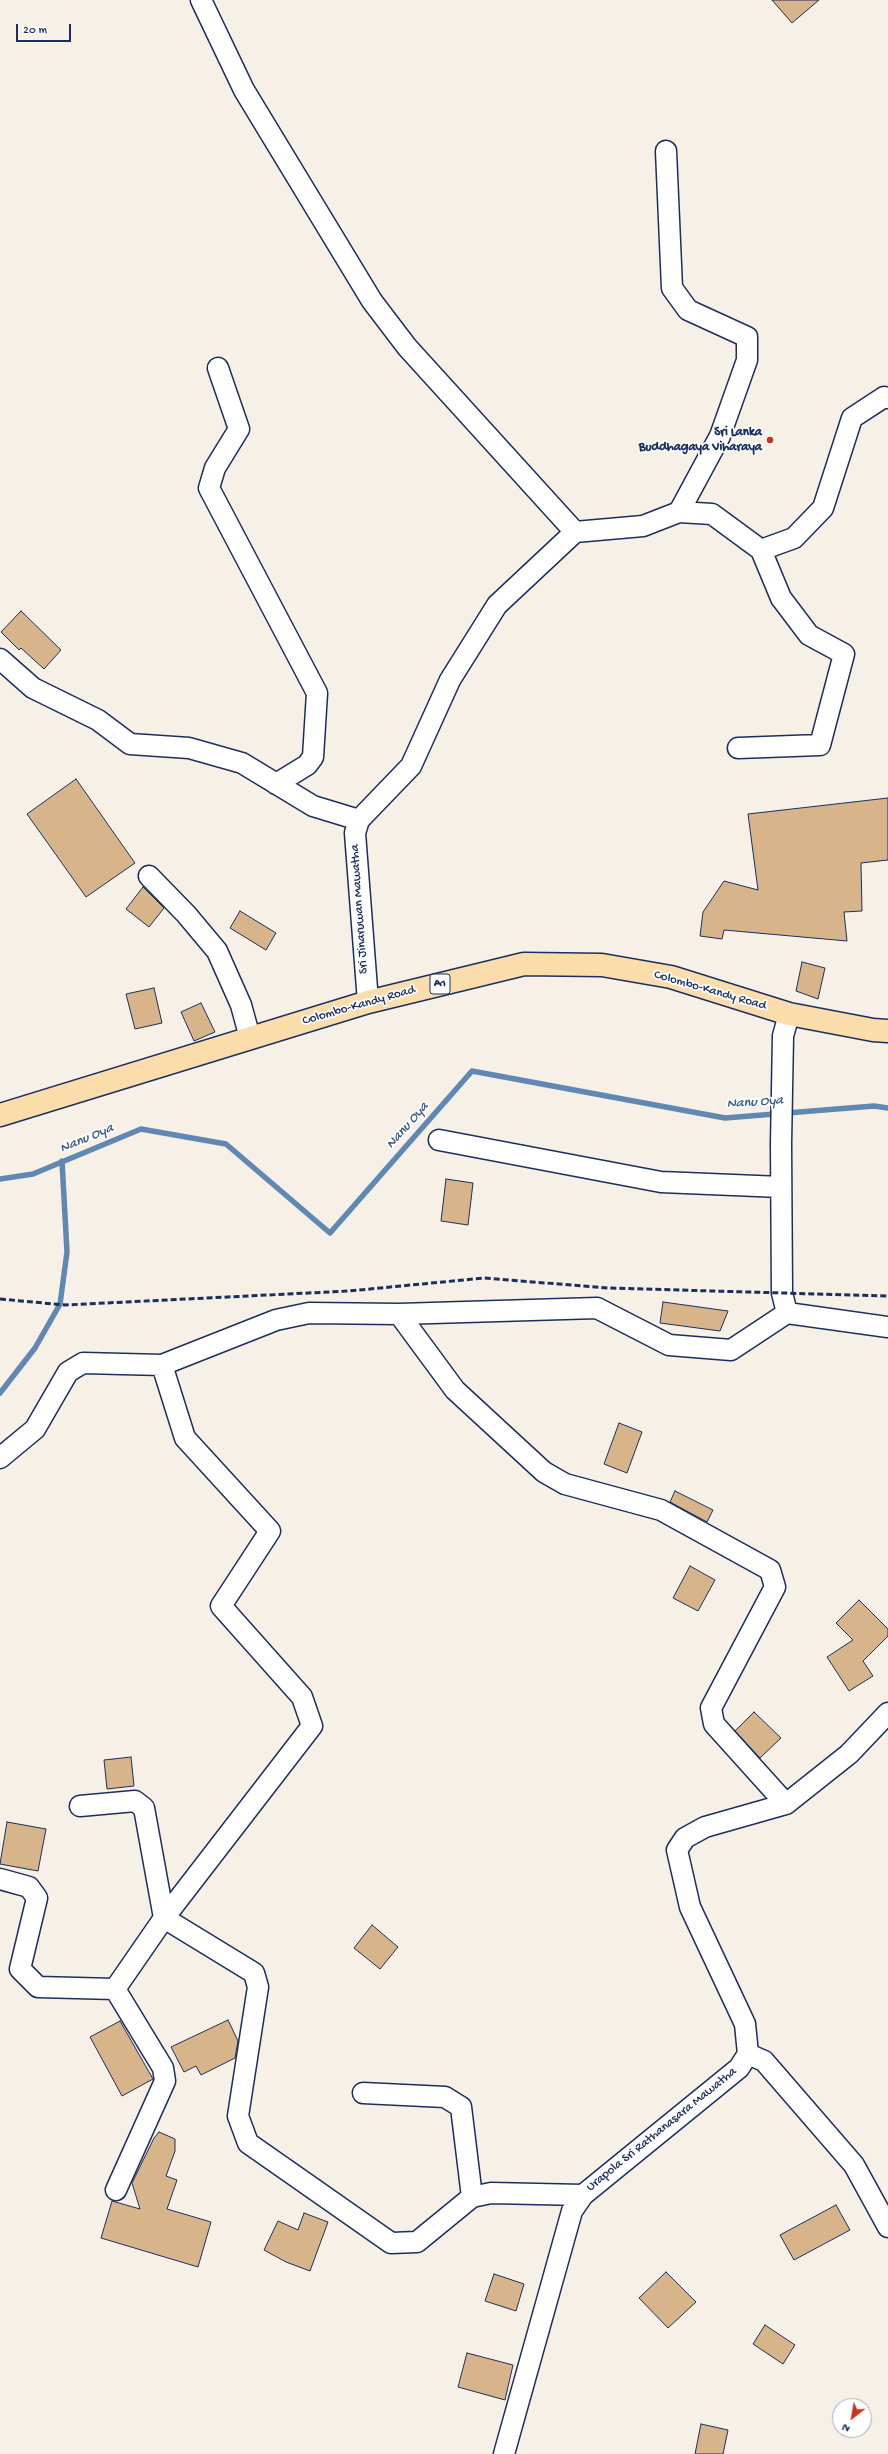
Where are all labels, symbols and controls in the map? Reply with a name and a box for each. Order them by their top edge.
scale bar [18,16,73,42]
text: 20 m [23,24,47,38]
place label: Sri Lanka Buddhagaya Viharaya [639,425,762,456]
marker: Sri Lanka Buddhagaya Viharaya [765,435,775,445]
street label: Sri Jinaruwan Mawatha [348,844,372,974]
street label: Colombo-Kandy Road [652,967,768,1015]
road number: A1 [430,974,450,994]
street label: Colombo-Kandy Road [301,982,417,1030]
water label: Nanu Oya [726,1093,784,1113]
water label: Nanu Oya [383,1099,433,1153]
water label: Nanu Oya [58,1120,116,1158]
street label: Urapola Sri Rathanasara Mawatha [584,2064,740,2196]
north arrow [832,2398,872,2438]
text: N [840,2420,853,2434]

